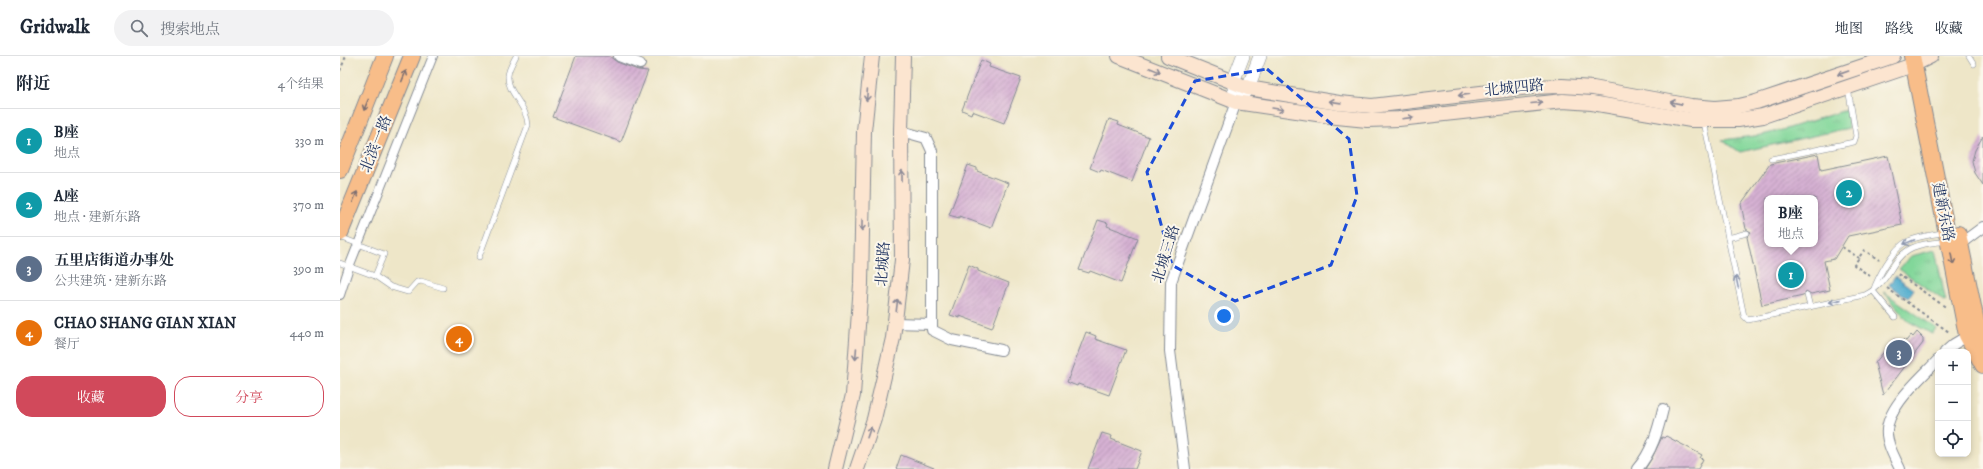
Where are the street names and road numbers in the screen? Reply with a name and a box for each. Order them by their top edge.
street label: 北城四路 [1483,75,1545,101]
street label: 北滨一路 [356,113,396,175]
street label: 建新东路 [1928,181,1958,243]
street label: 北城三路 [1148,223,1184,285]
street label: 北城路 [872,241,894,287]

